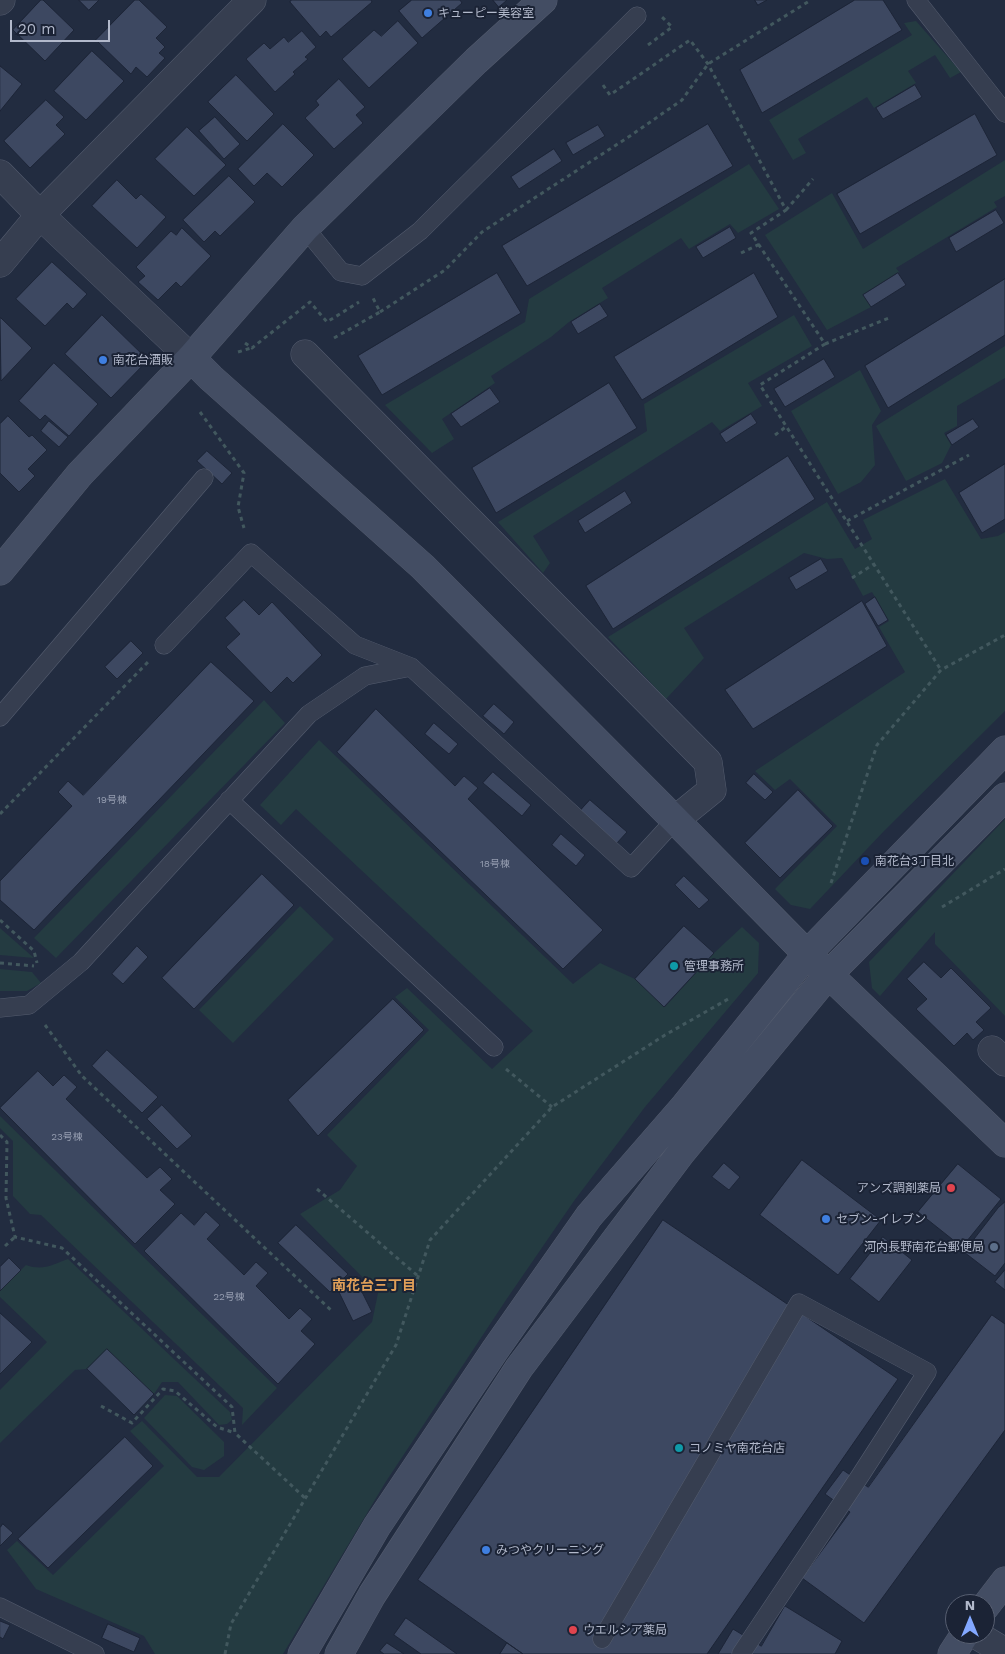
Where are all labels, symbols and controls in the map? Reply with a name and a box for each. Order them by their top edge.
place label: キューピー美容室 [438,6,534,20]
marker: キューピー美容室 [422,7,434,19]
scale bar [12,10,112,42]
text: 20 m [18,20,56,38]
place label: 南花台酒販 [113,353,173,367]
marker: 南花台酒販 [97,354,109,366]
house number: 19号棟 [97,794,127,806]
place label: 南花台3丁目北 [875,854,954,868]
marker: 南花台3丁目北 [859,855,871,867]
house number: 18号棟 [480,858,510,870]
place label: 管理事務所 [684,959,744,973]
marker: 管理事務所 [668,960,680,972]
house number: 23号棟 [51,1131,83,1143]
place label: アンズ調剤薬局 [857,1181,941,1195]
marker: アンズ調剤薬局 [945,1182,957,1194]
place label: セブン-イレブン [836,1212,926,1226]
marker: セブン-イレブン [820,1213,832,1225]
place label: 河内長野南花台郵便局 [864,1240,984,1254]
marker: 河内長野南花台郵便局 [988,1241,1000,1253]
district label: 南花台三丁目 [332,1278,416,1294]
house number: 22号棟 [213,1291,245,1303]
place label: コノミヤ南花台店 [689,1441,785,1455]
marker: コノミヤ南花台店 [673,1442,685,1454]
place label: みつやクリーニング [496,1543,604,1557]
marker: みつやクリーニング [480,1544,492,1556]
north arrow [945,1594,995,1644]
text: N [965,1597,975,1613]
place label: ウエルシア薬局 [583,1623,667,1637]
marker: ウエルシア薬局 [567,1624,579,1636]

